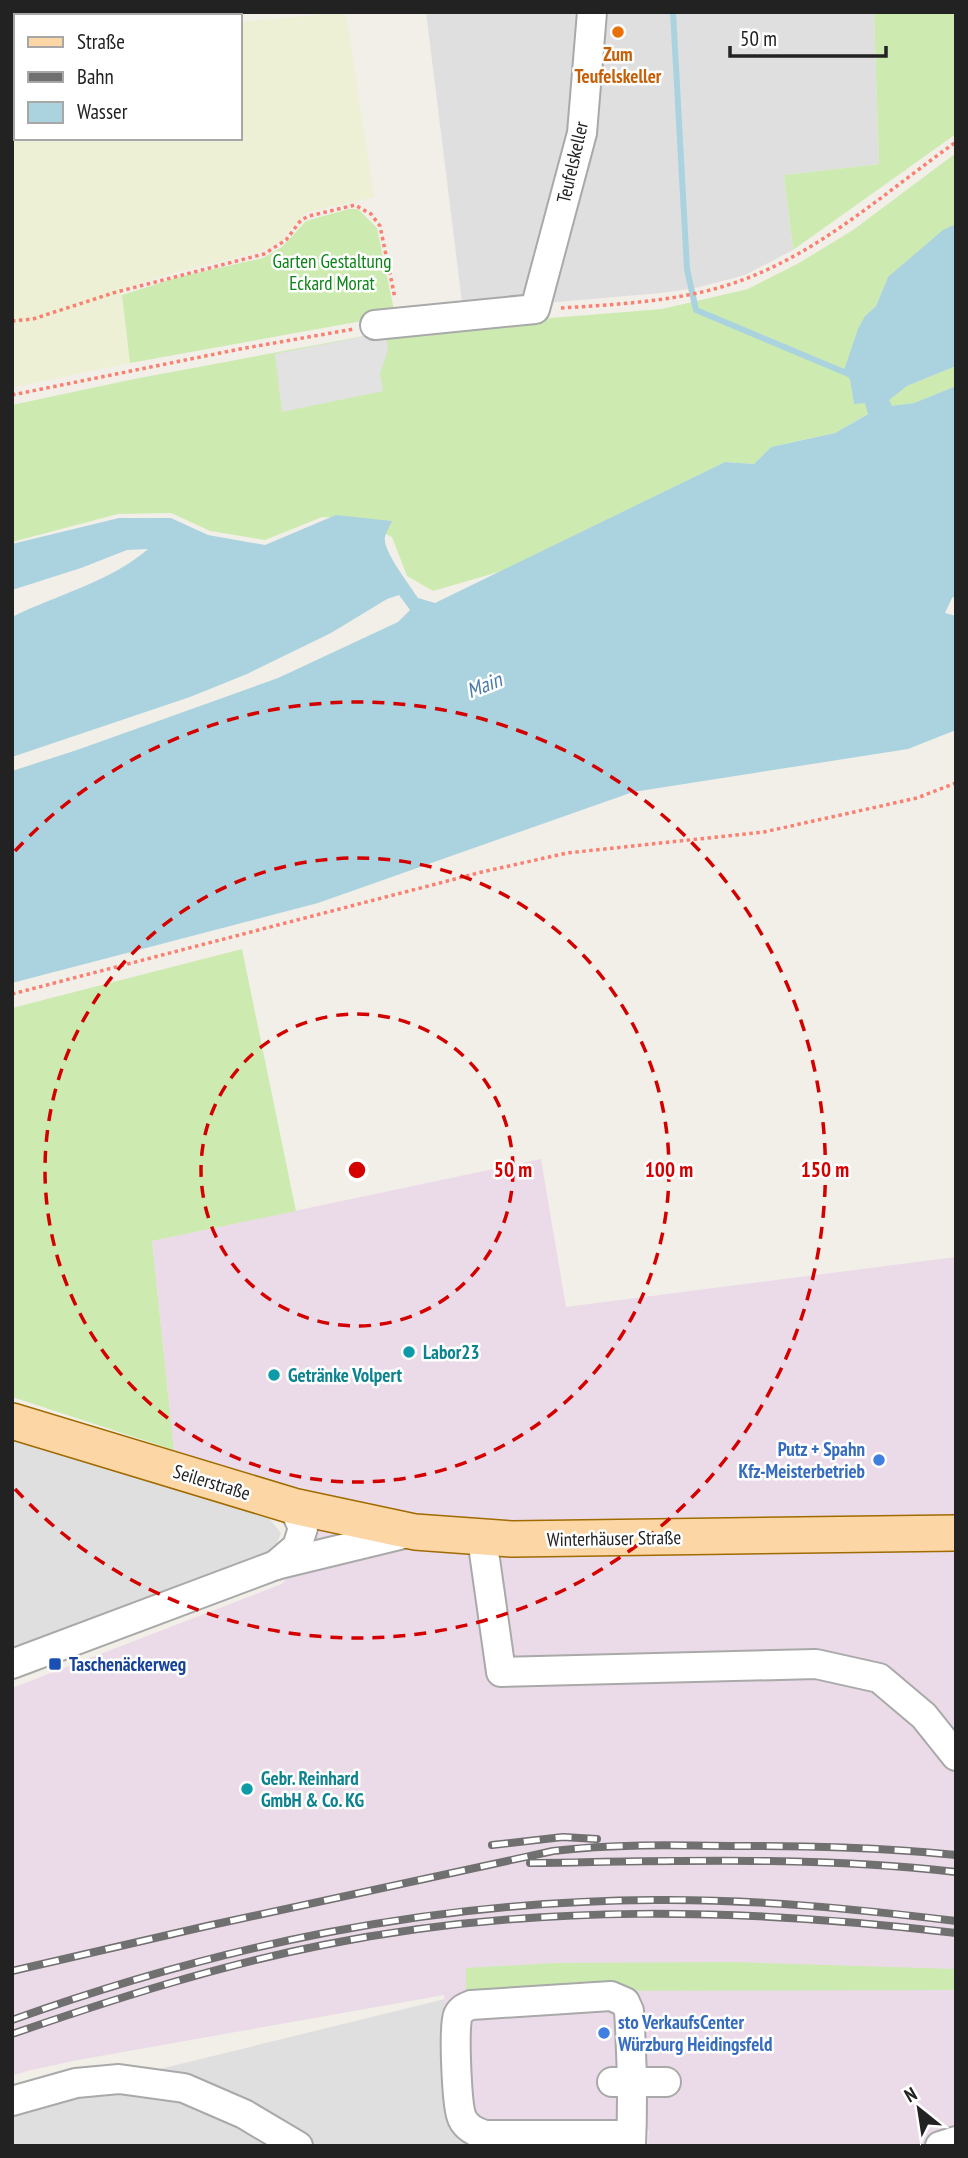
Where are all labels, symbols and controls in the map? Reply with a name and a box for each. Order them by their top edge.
legend [14,14,242,140]
scale bar [730,14,886,58]
marker: Zum Teufelskeller [610,24,626,40]
text: 50 m [740,25,777,52]
text: Straße [77,28,125,55]
place label: Zum Teufelskeller [575,42,662,88]
text: Bahn [77,63,114,90]
text: Wasser [77,98,128,125]
street label: Teufelskeller [551,118,593,205]
park label: Garten Gestaltung Eckard Morat [273,249,391,295]
water label: Main [462,665,507,704]
text: 50 m [494,1156,532,1183]
text: 100 m [645,1156,693,1183]
text: 150 m [801,1156,849,1183]
centre of rings [345,1158,369,1182]
place label: Labor23 [423,1340,480,1364]
marker: Labor23 [401,1344,417,1360]
place label: Getränke Volpert [288,1363,402,1387]
marker: Getränke Volpert [266,1367,282,1383]
place label: Putz + Spahn Kfz-Meisterbetrieb [738,1437,865,1483]
marker: Putz + Spahn Kfz-Meisterbetrieb [871,1452,887,1468]
street label: Seilerstraße [171,1459,254,1505]
street label: Winterhäuser Straße [547,1525,682,1551]
place label: Taschenäckerweg [69,1652,186,1676]
marker: Taschenäckerweg [47,1656,63,1672]
place label: Gebr. Reinhard GmbH & Co. KG [261,1766,364,1812]
marker: Gebr. Reinhard GmbH & Co. KG [239,1781,255,1797]
place label: sto VerkaufsCenter Würzburg Heidingsfeld [617,2010,772,2056]
marker: sto VerkaufsCenter Würzburg Heidingsfeld [596,2025,612,2041]
north arrow [884,2074,954,2144]
text: N [900,2081,921,2107]

